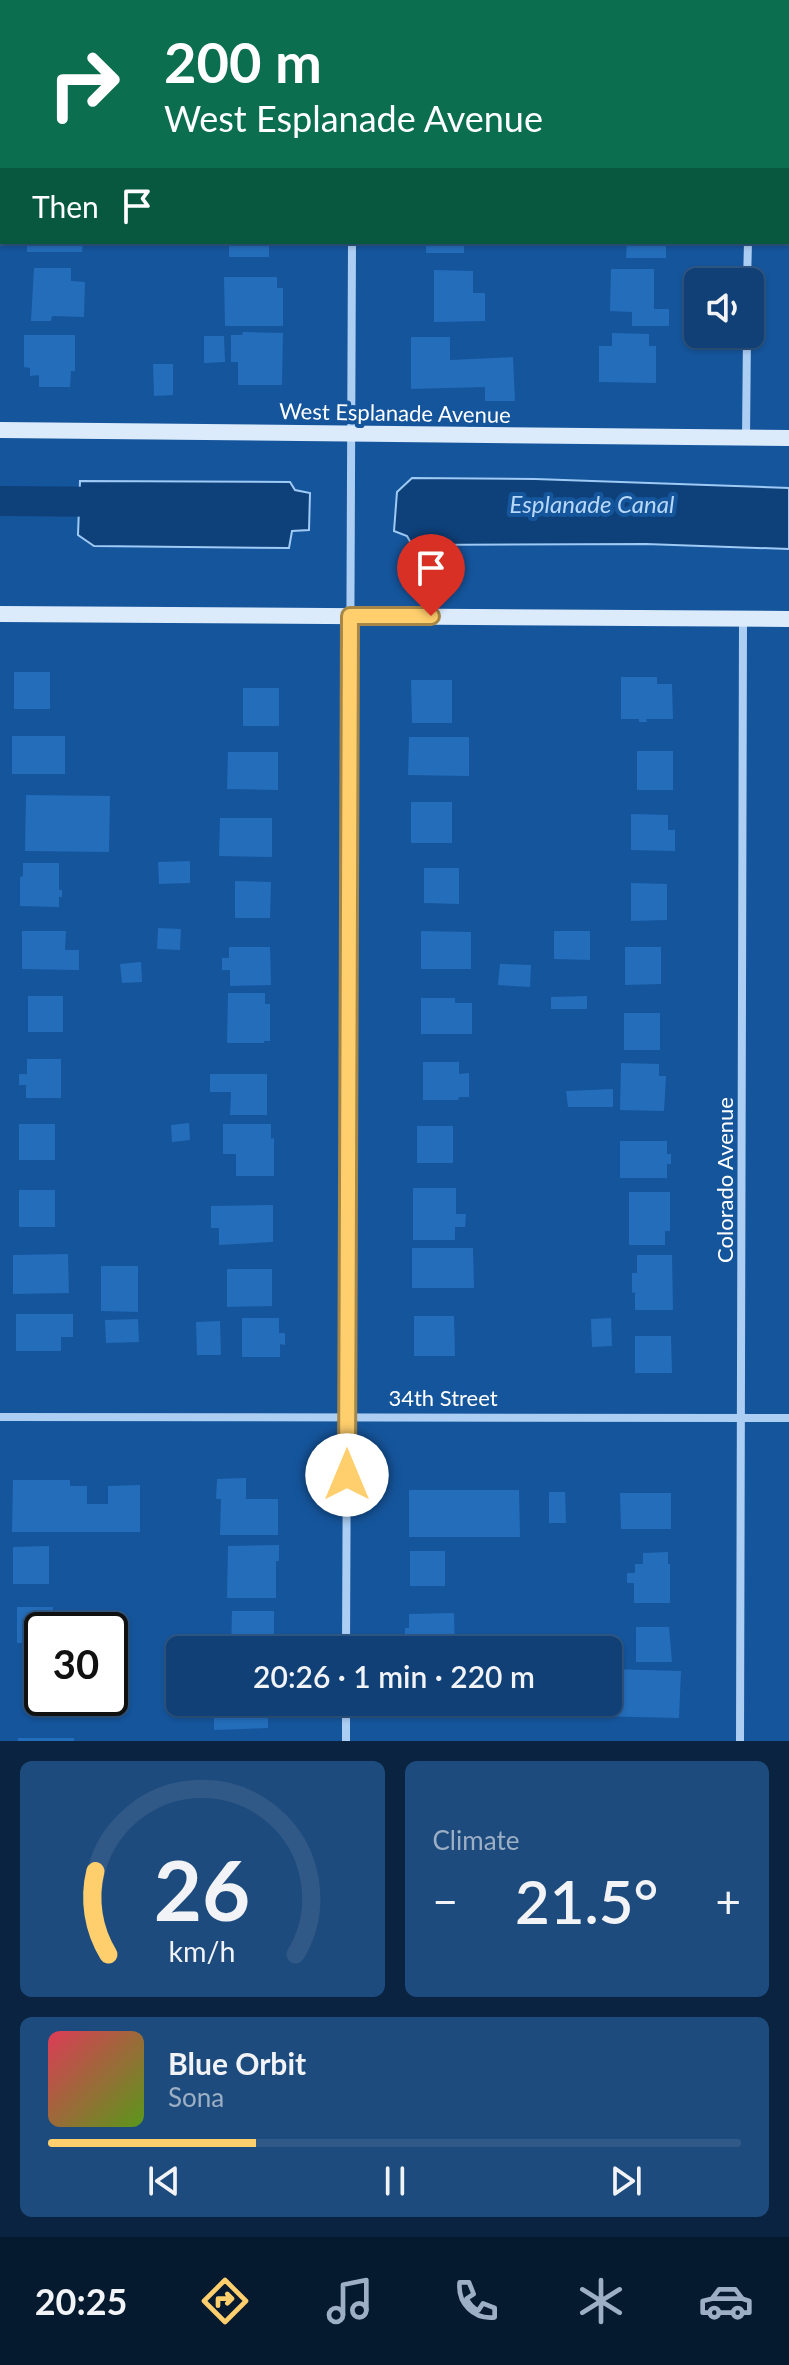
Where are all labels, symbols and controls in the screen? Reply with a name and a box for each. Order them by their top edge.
text: 200 m [164,28,322,95]
icon: right [32,32,136,136]
text: West Esplanade Avenue [164,96,543,140]
icon: arrive [115,184,159,228]
text: Then [32,188,99,224]
map controls [684,268,764,348]
button: sound [684,268,764,348]
street label: West Esplanade Avenue [279,397,511,428]
water label: Esplanade Canal [510,489,675,518]
pin [397,534,465,616]
icon: arrive [409,546,453,590]
street label: Colorado Avenue [711,1097,738,1263]
street label: 34th Street [388,1384,498,1411]
position arrow [305,1433,389,1517]
speed limit sign: 30 [24,1612,128,1716]
text: 20:26 · 1 min · 220 m [253,1658,535,1694]
text: Climate [433,1824,519,1856]
text: 26 [154,1839,251,1939]
text: 21.5° [515,1865,659,1937]
text: − [433,1875,458,1927]
text: + [715,1875,741,1927]
text: km/h [169,1934,236,1968]
text: Blue Orbit [168,2045,306,2081]
text: Sona [168,2081,224,2113]
icon: previous [142,2159,186,2203]
icon: pause [373,2159,417,2203]
icon: next [604,2159,648,2203]
icon: directions [197,2273,253,2329]
icon: music [322,2273,378,2329]
icon: phone [448,2273,504,2329]
icon: climate [573,2273,629,2329]
icon: car [698,2273,754,2329]
text: 20:25 [35,2279,127,2323]

